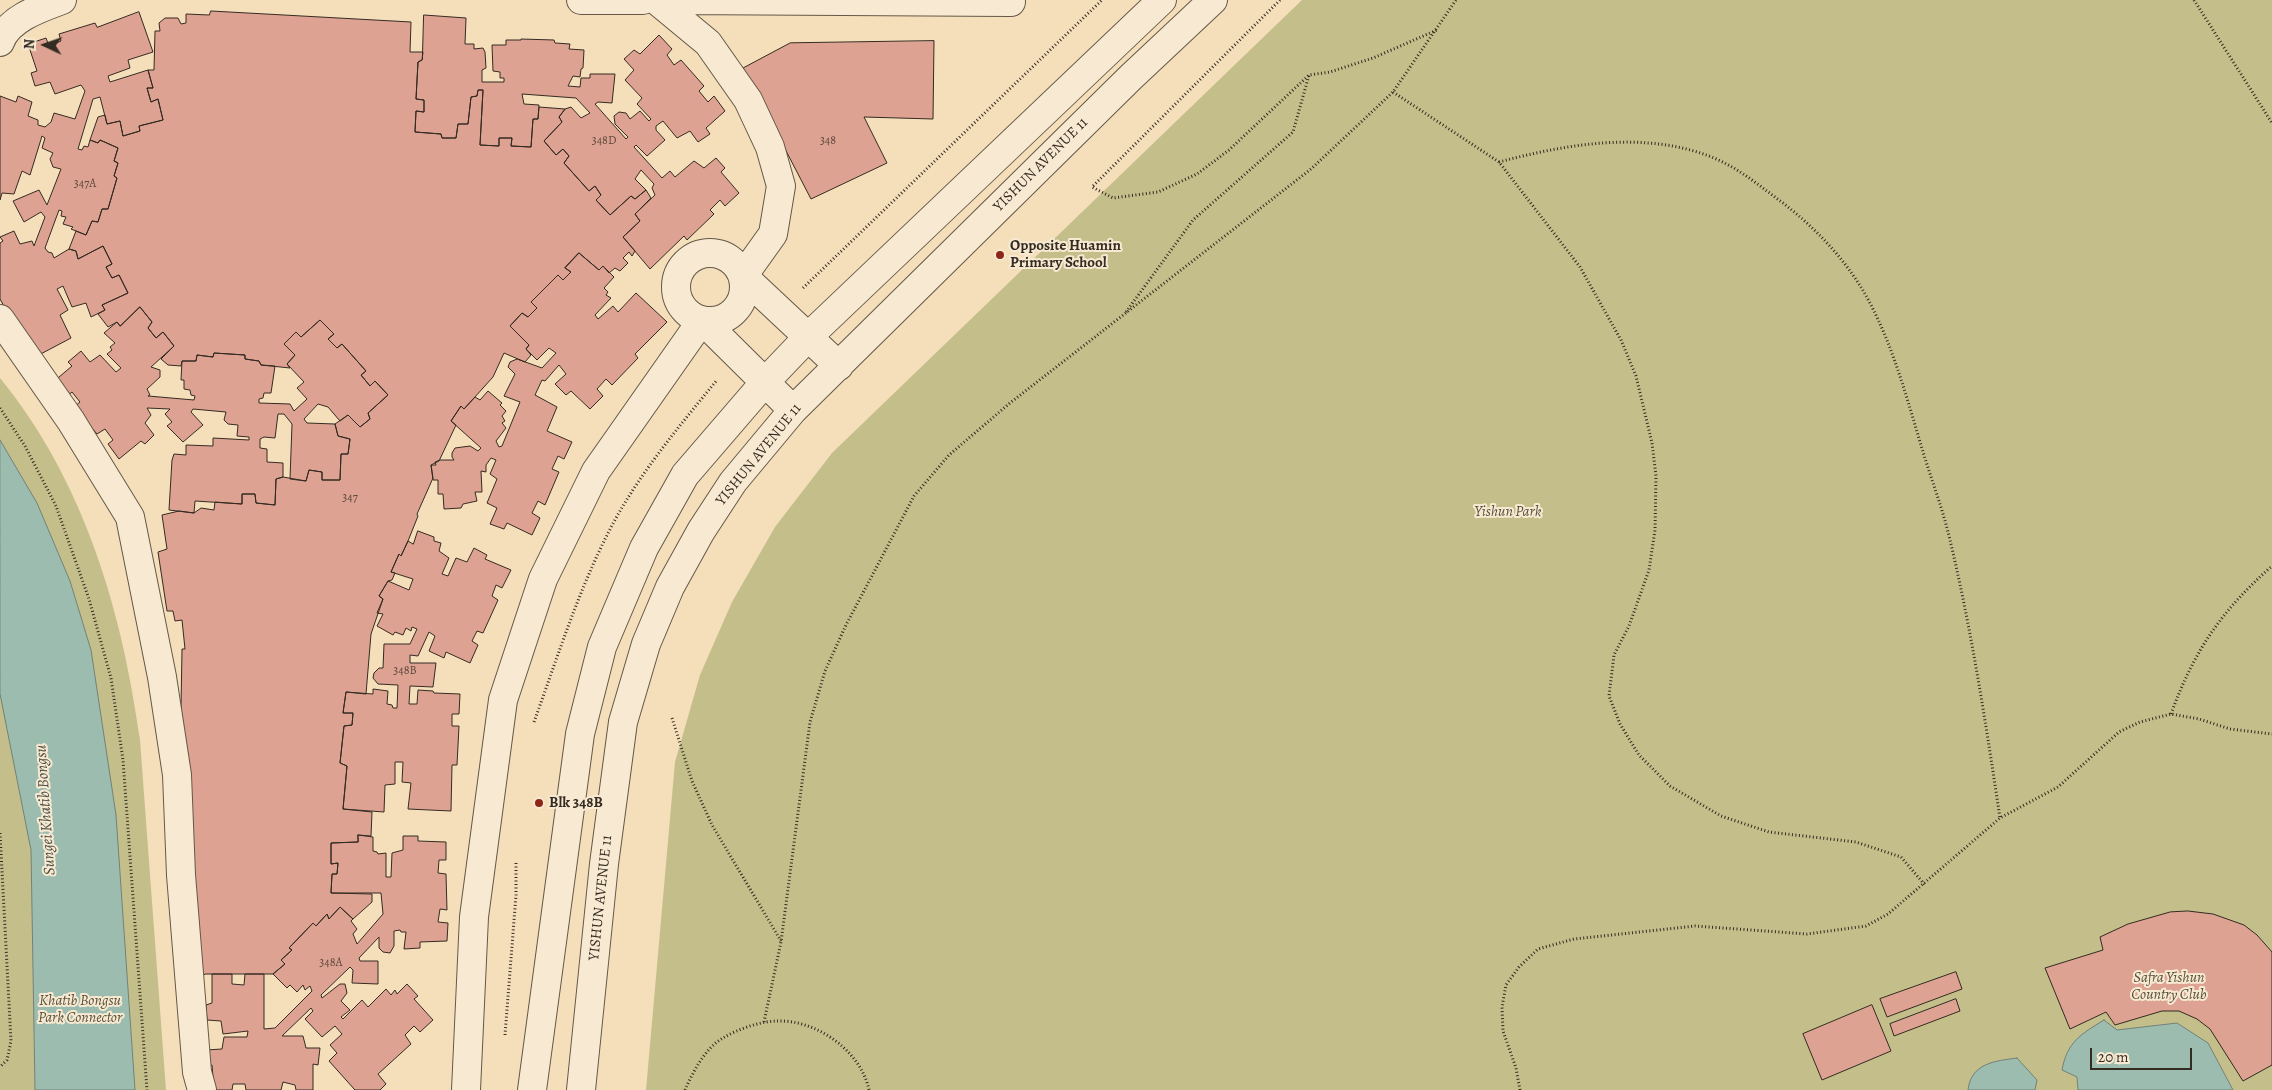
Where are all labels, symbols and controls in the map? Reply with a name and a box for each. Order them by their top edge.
north arrow [20,20,70,70]
text: N [20,39,39,50]
street label: YISHUN AVENUE 11 [990,114,1092,216]
house number: 348D [592,134,616,148]
house number: 348 [820,134,836,148]
house number: 347A [74,177,96,191]
place label: Opposite Huamin Primary School [1010,237,1121,272]
marker: Opposite Huamin Primary School [994,249,1006,261]
street label: YISHUN AVENUE 11 [712,400,806,510]
house number: 347 [342,491,358,505]
park label: Yishun Park [1475,503,1541,521]
house number: 348B [393,664,417,678]
water label: Sungei Khatib Bongsu [32,744,60,876]
place label: Blk 348B [549,794,603,812]
marker: Blk 348B [533,797,545,809]
street label: YISHUN AVENUE 11 [585,834,617,962]
house number: 348A [319,956,343,970]
park label: Safra Yishun Country Club [2131,969,2207,1004]
park label: Khatib Bongsu Park Connector [38,992,122,1027]
scale bar [2092,1038,2194,1070]
text: 20 m [2098,1047,2129,1067]

